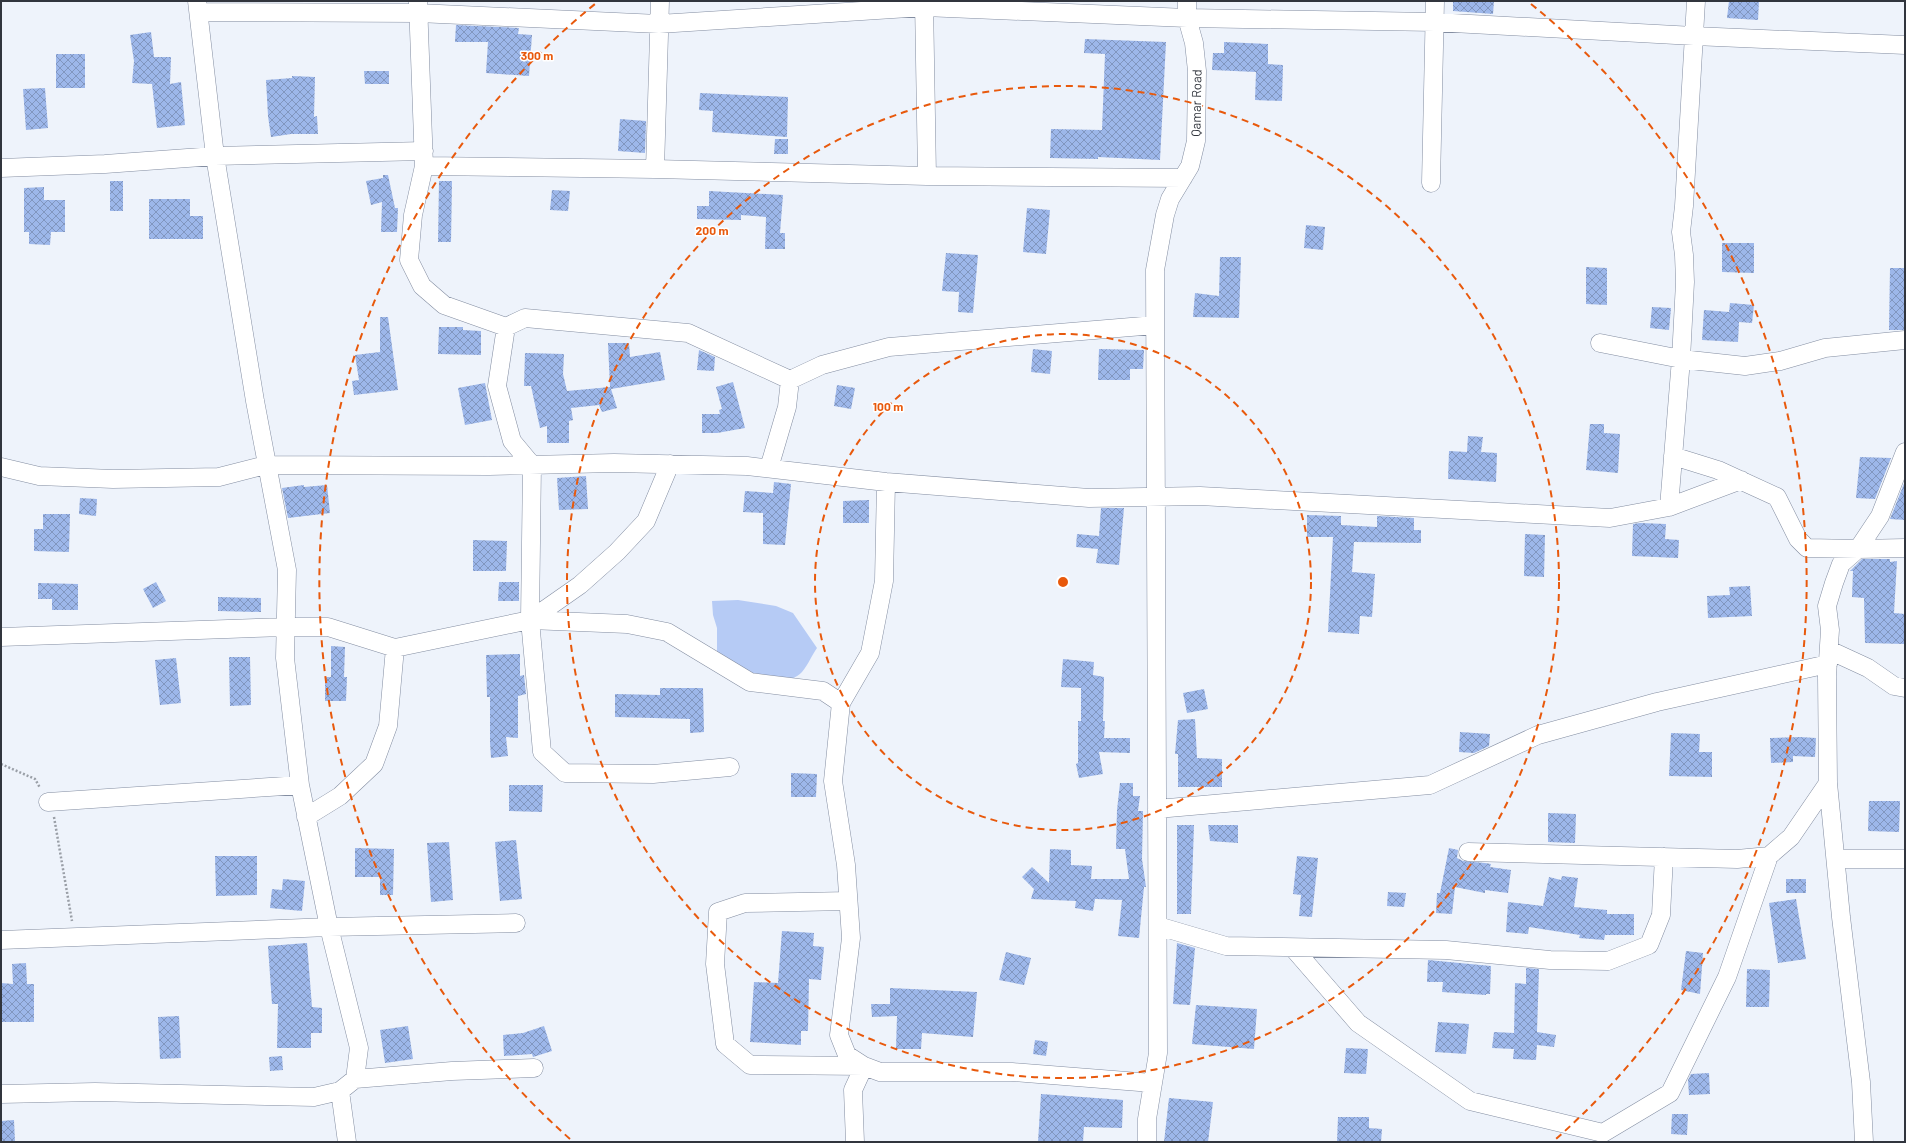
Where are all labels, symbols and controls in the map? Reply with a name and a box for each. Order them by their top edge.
text: 300 m [521,48,553,62]
street label: Qamar Road [1187,69,1205,137]
text: 200 m [696,223,728,237]
text: 100 m [873,399,903,413]
centre of rings [1056,575,1070,589]

